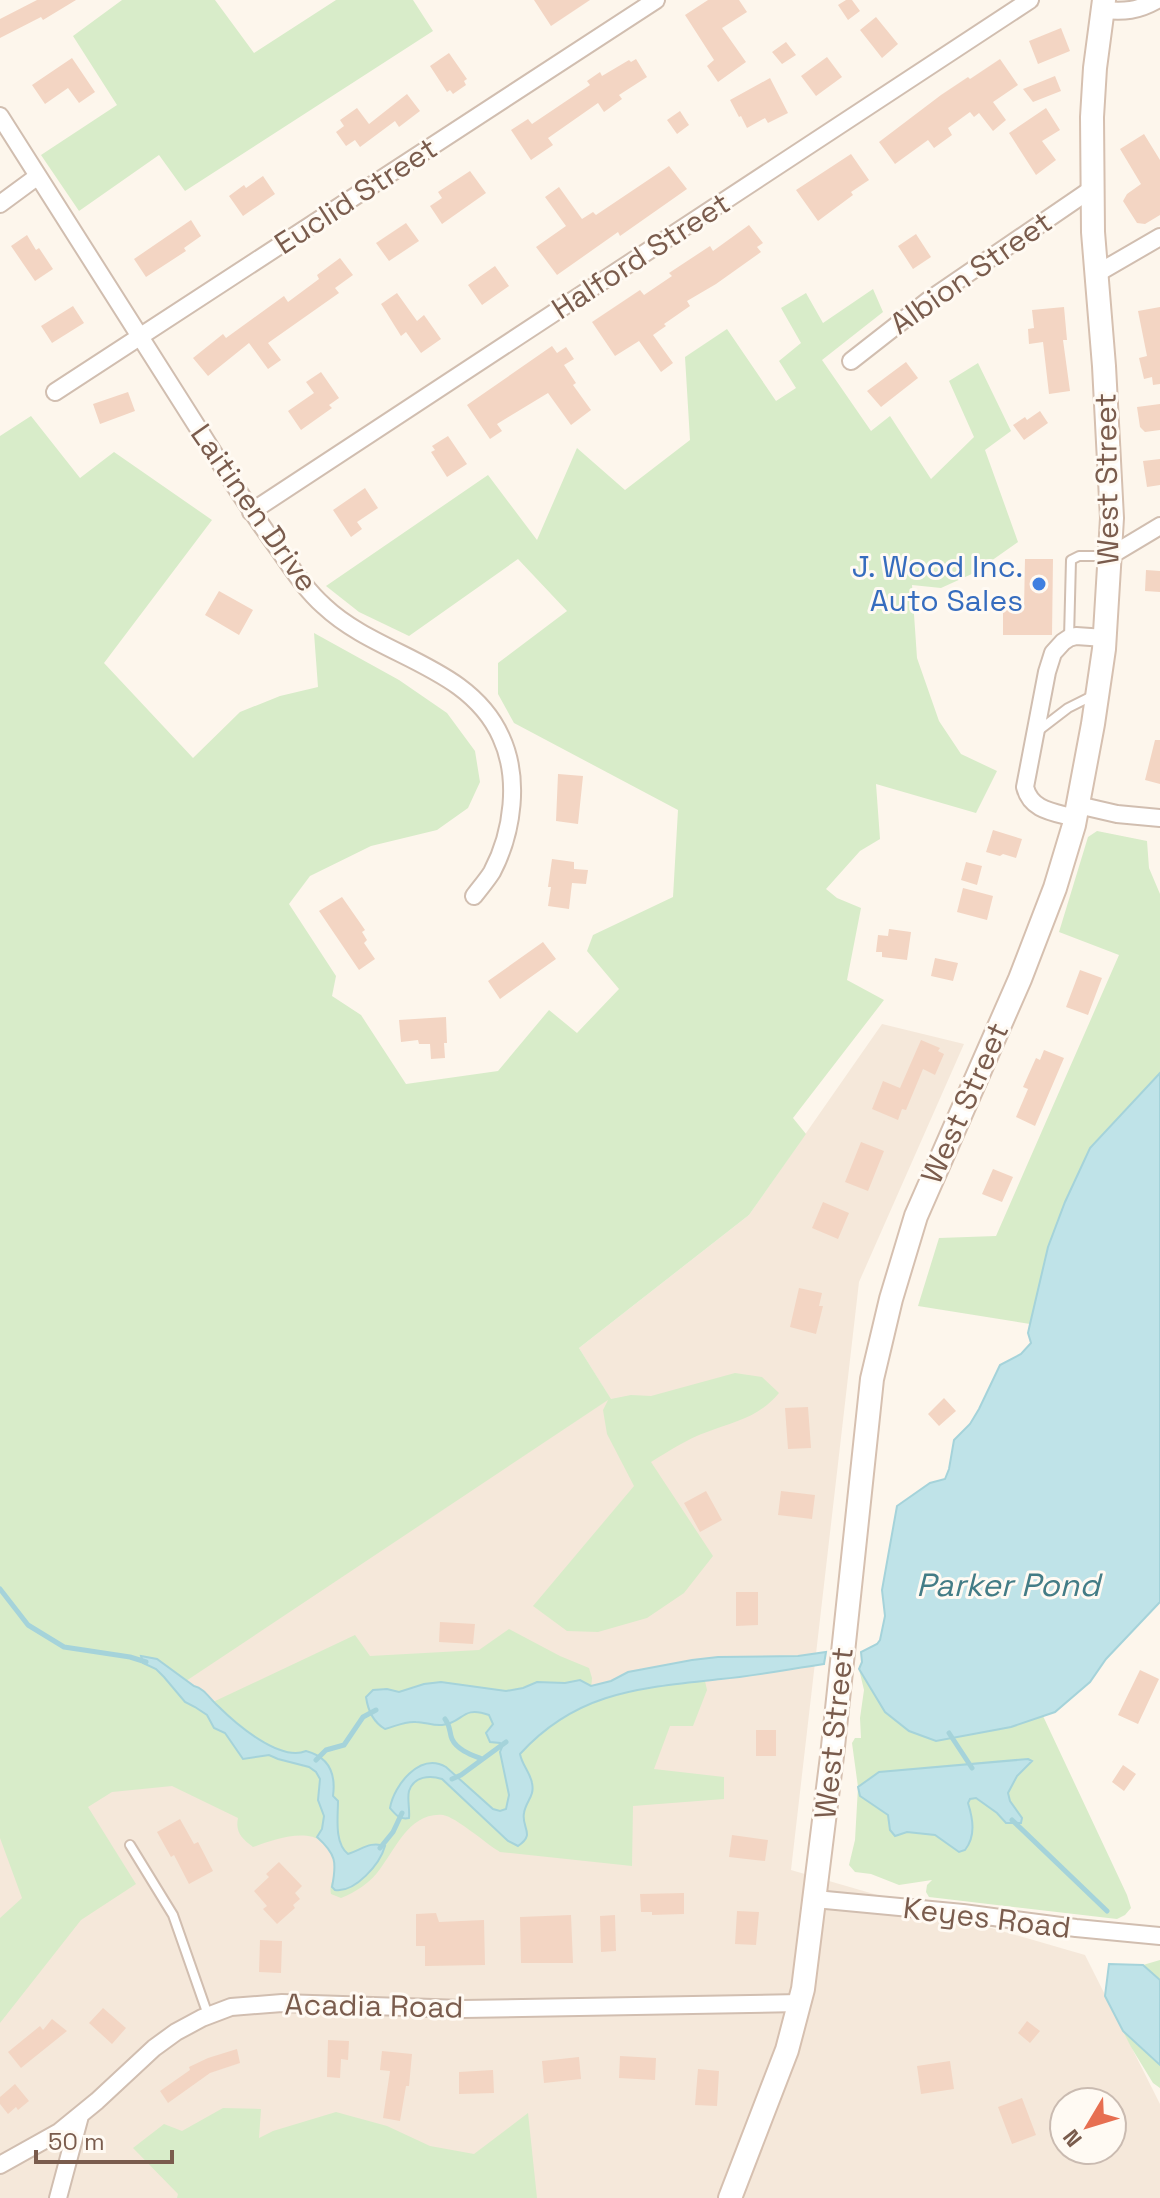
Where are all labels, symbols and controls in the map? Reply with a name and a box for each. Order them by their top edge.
street label: Euclid Street [267,128,445,263]
street label: Halford Street [544,183,737,328]
street label: Albion Street [882,202,1059,343]
street label: West Street [1085,393,1128,565]
street label: Laitinen Drive [182,416,327,599]
place label: J. Wood Inc. Auto Sales [852,547,1023,620]
marker: J. Wood Inc. Auto Sales [1030,575,1048,593]
street label: West Street [912,1016,1017,1189]
water label: Parker Pond [916,1565,1103,1605]
street label: West Street [805,1645,862,1821]
street label: Keyes Road [901,1888,1073,1947]
street label: Acadia Road [284,1984,464,2027]
north arrow [1048,2086,1128,2166]
scale bar [36,2114,172,2164]
text: N [1057,2124,1088,2153]
text: 50 m [48,2126,105,2157]

